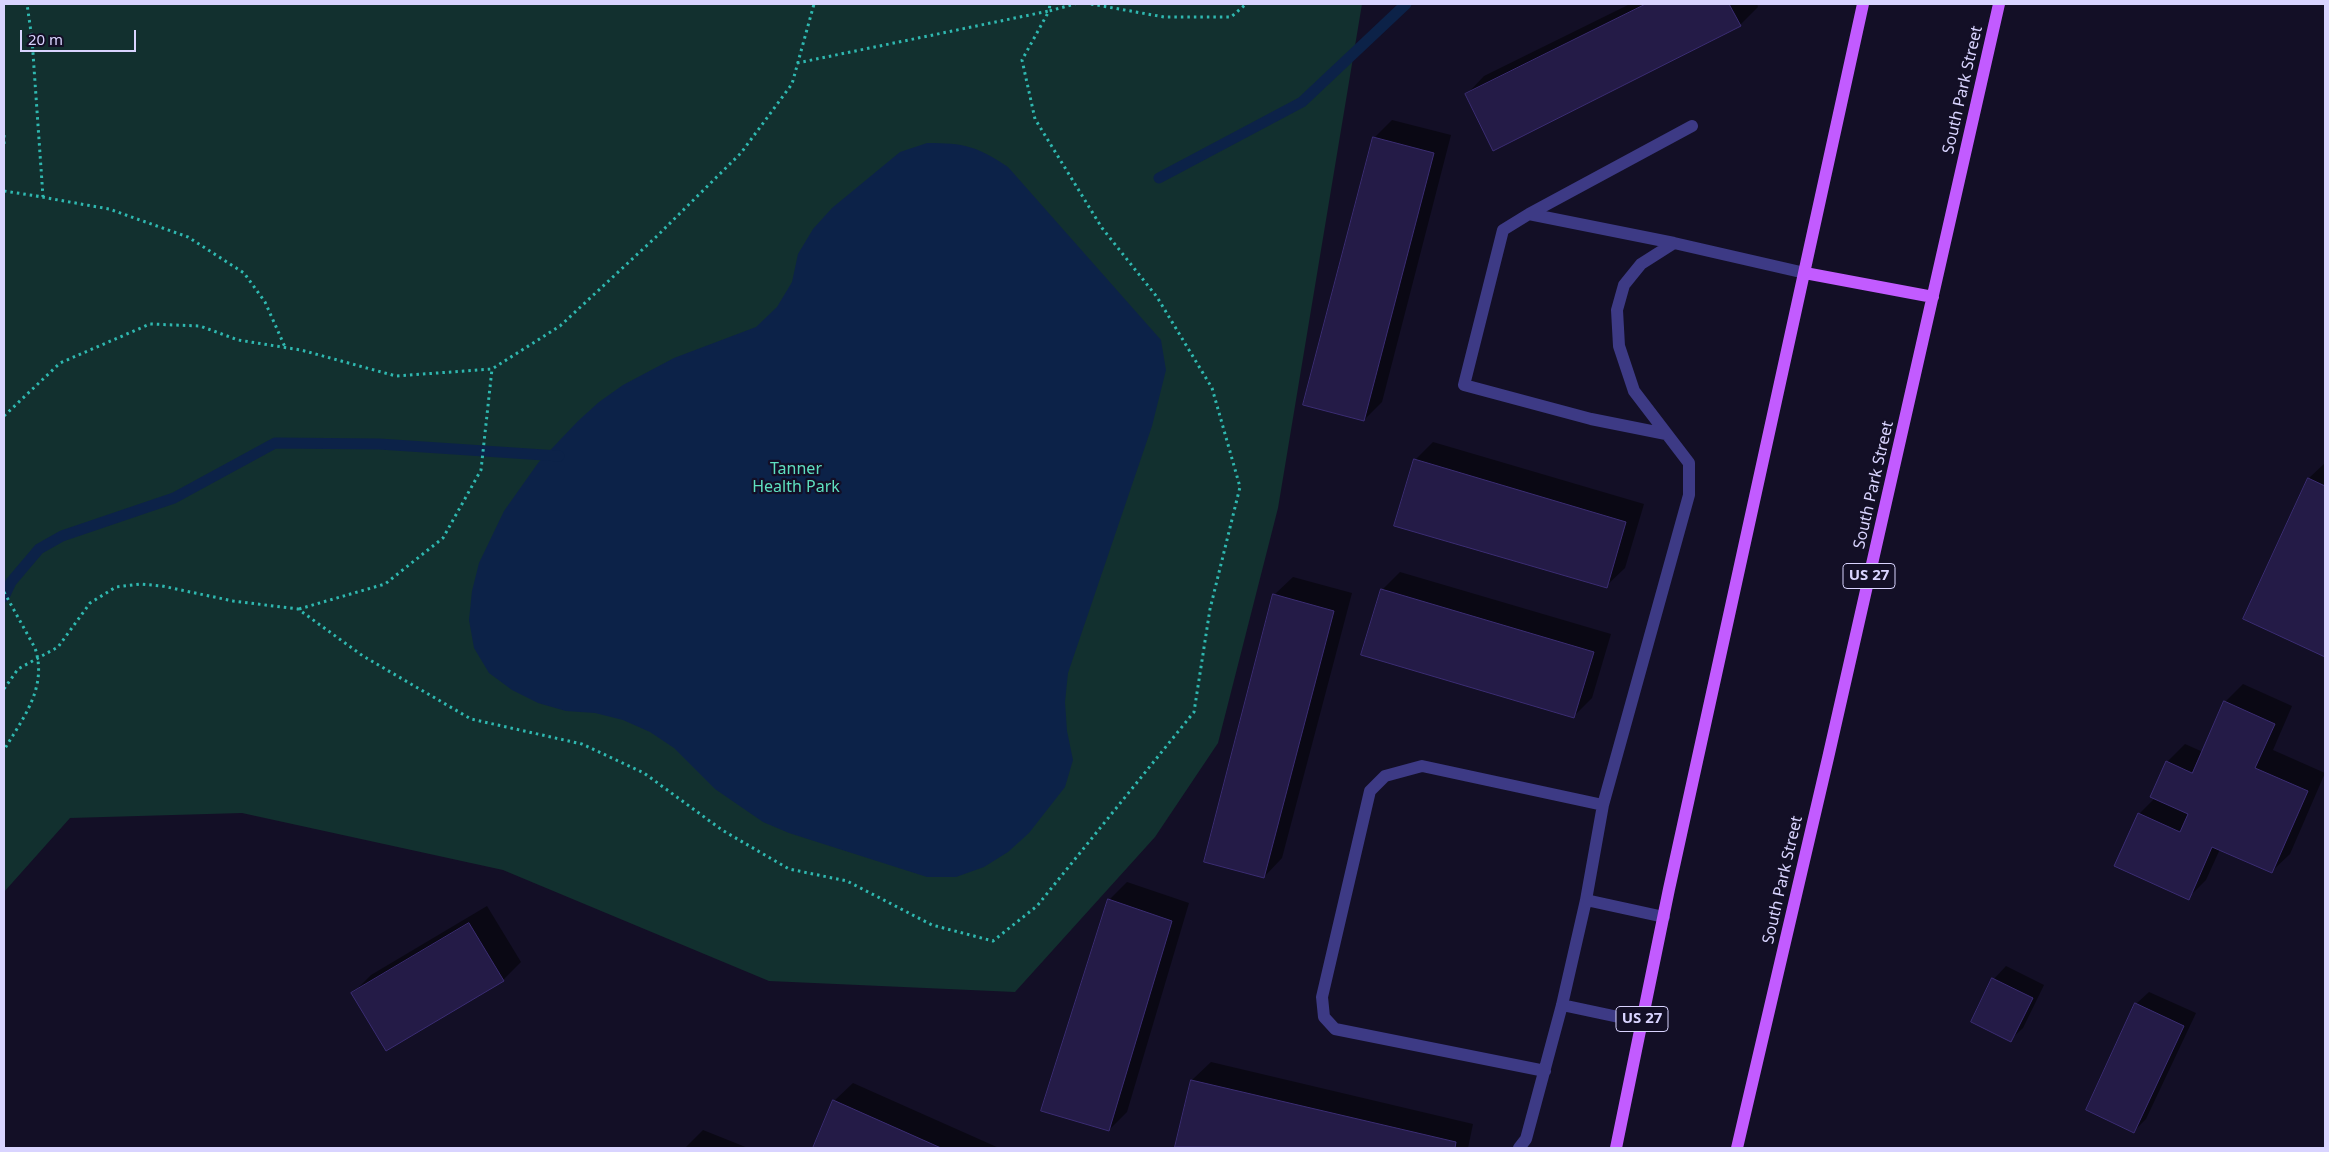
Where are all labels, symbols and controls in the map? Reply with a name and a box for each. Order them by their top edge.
scale bar [22,20,139,52]
street label: South Park Street [1939,24,1987,156]
text: 20 m [28,29,63,49]
street label: South Park Street [1850,419,1898,551]
park label: Tanner Health Park [752,459,840,497]
road number: US 27 [1843,564,1895,588]
street label: South Park Street [1759,814,1807,946]
road number: US 27 [1616,1006,1668,1032]

